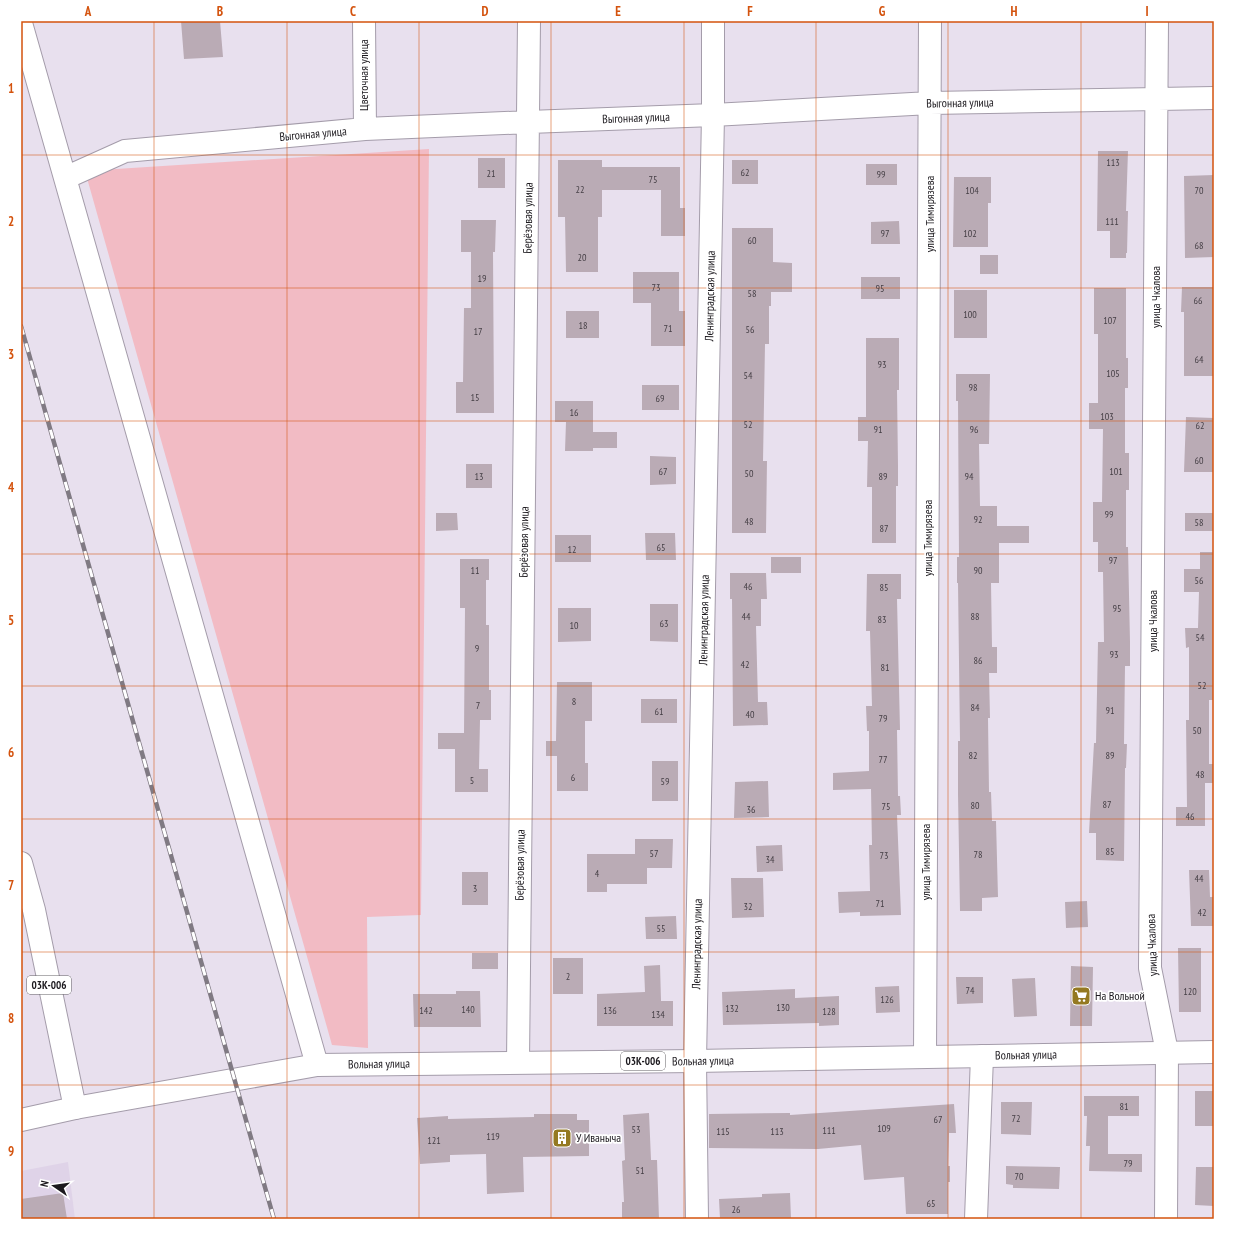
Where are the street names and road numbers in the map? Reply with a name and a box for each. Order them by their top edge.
street label: Цветочная улица [356,39,371,111]
street label: Выгонная улица [926,94,994,111]
street label: Выгонная улица [602,109,670,126]
street label: Выгонная улица [279,123,348,144]
street label: улица Тимирязева [922,176,937,252]
street label: Берёзовая улица [519,182,536,254]
street label: Ленинградская улица [701,250,718,343]
street label: улица Чкалова [1148,266,1163,328]
street label: улица Тимирязева [920,500,935,576]
street label: Берёзовая улица [515,506,532,578]
street label: Ленинградская улица [695,574,712,667]
street label: улица Чкалова [1145,590,1160,652]
street label: улица Тимирязева [918,824,933,900]
street label: Берёзовая улица [511,829,528,901]
street label: Ленинградская улица [688,898,705,991]
street label: улица Чкалова [1143,914,1160,976]
road number: 03К-006 [27,976,71,994]
street label: Вольная улица [995,1046,1057,1063]
road number: 03К-006 [621,1052,665,1070]
street label: Вольная улица [672,1052,734,1069]
street label: Вольная улица [348,1055,410,1072]

